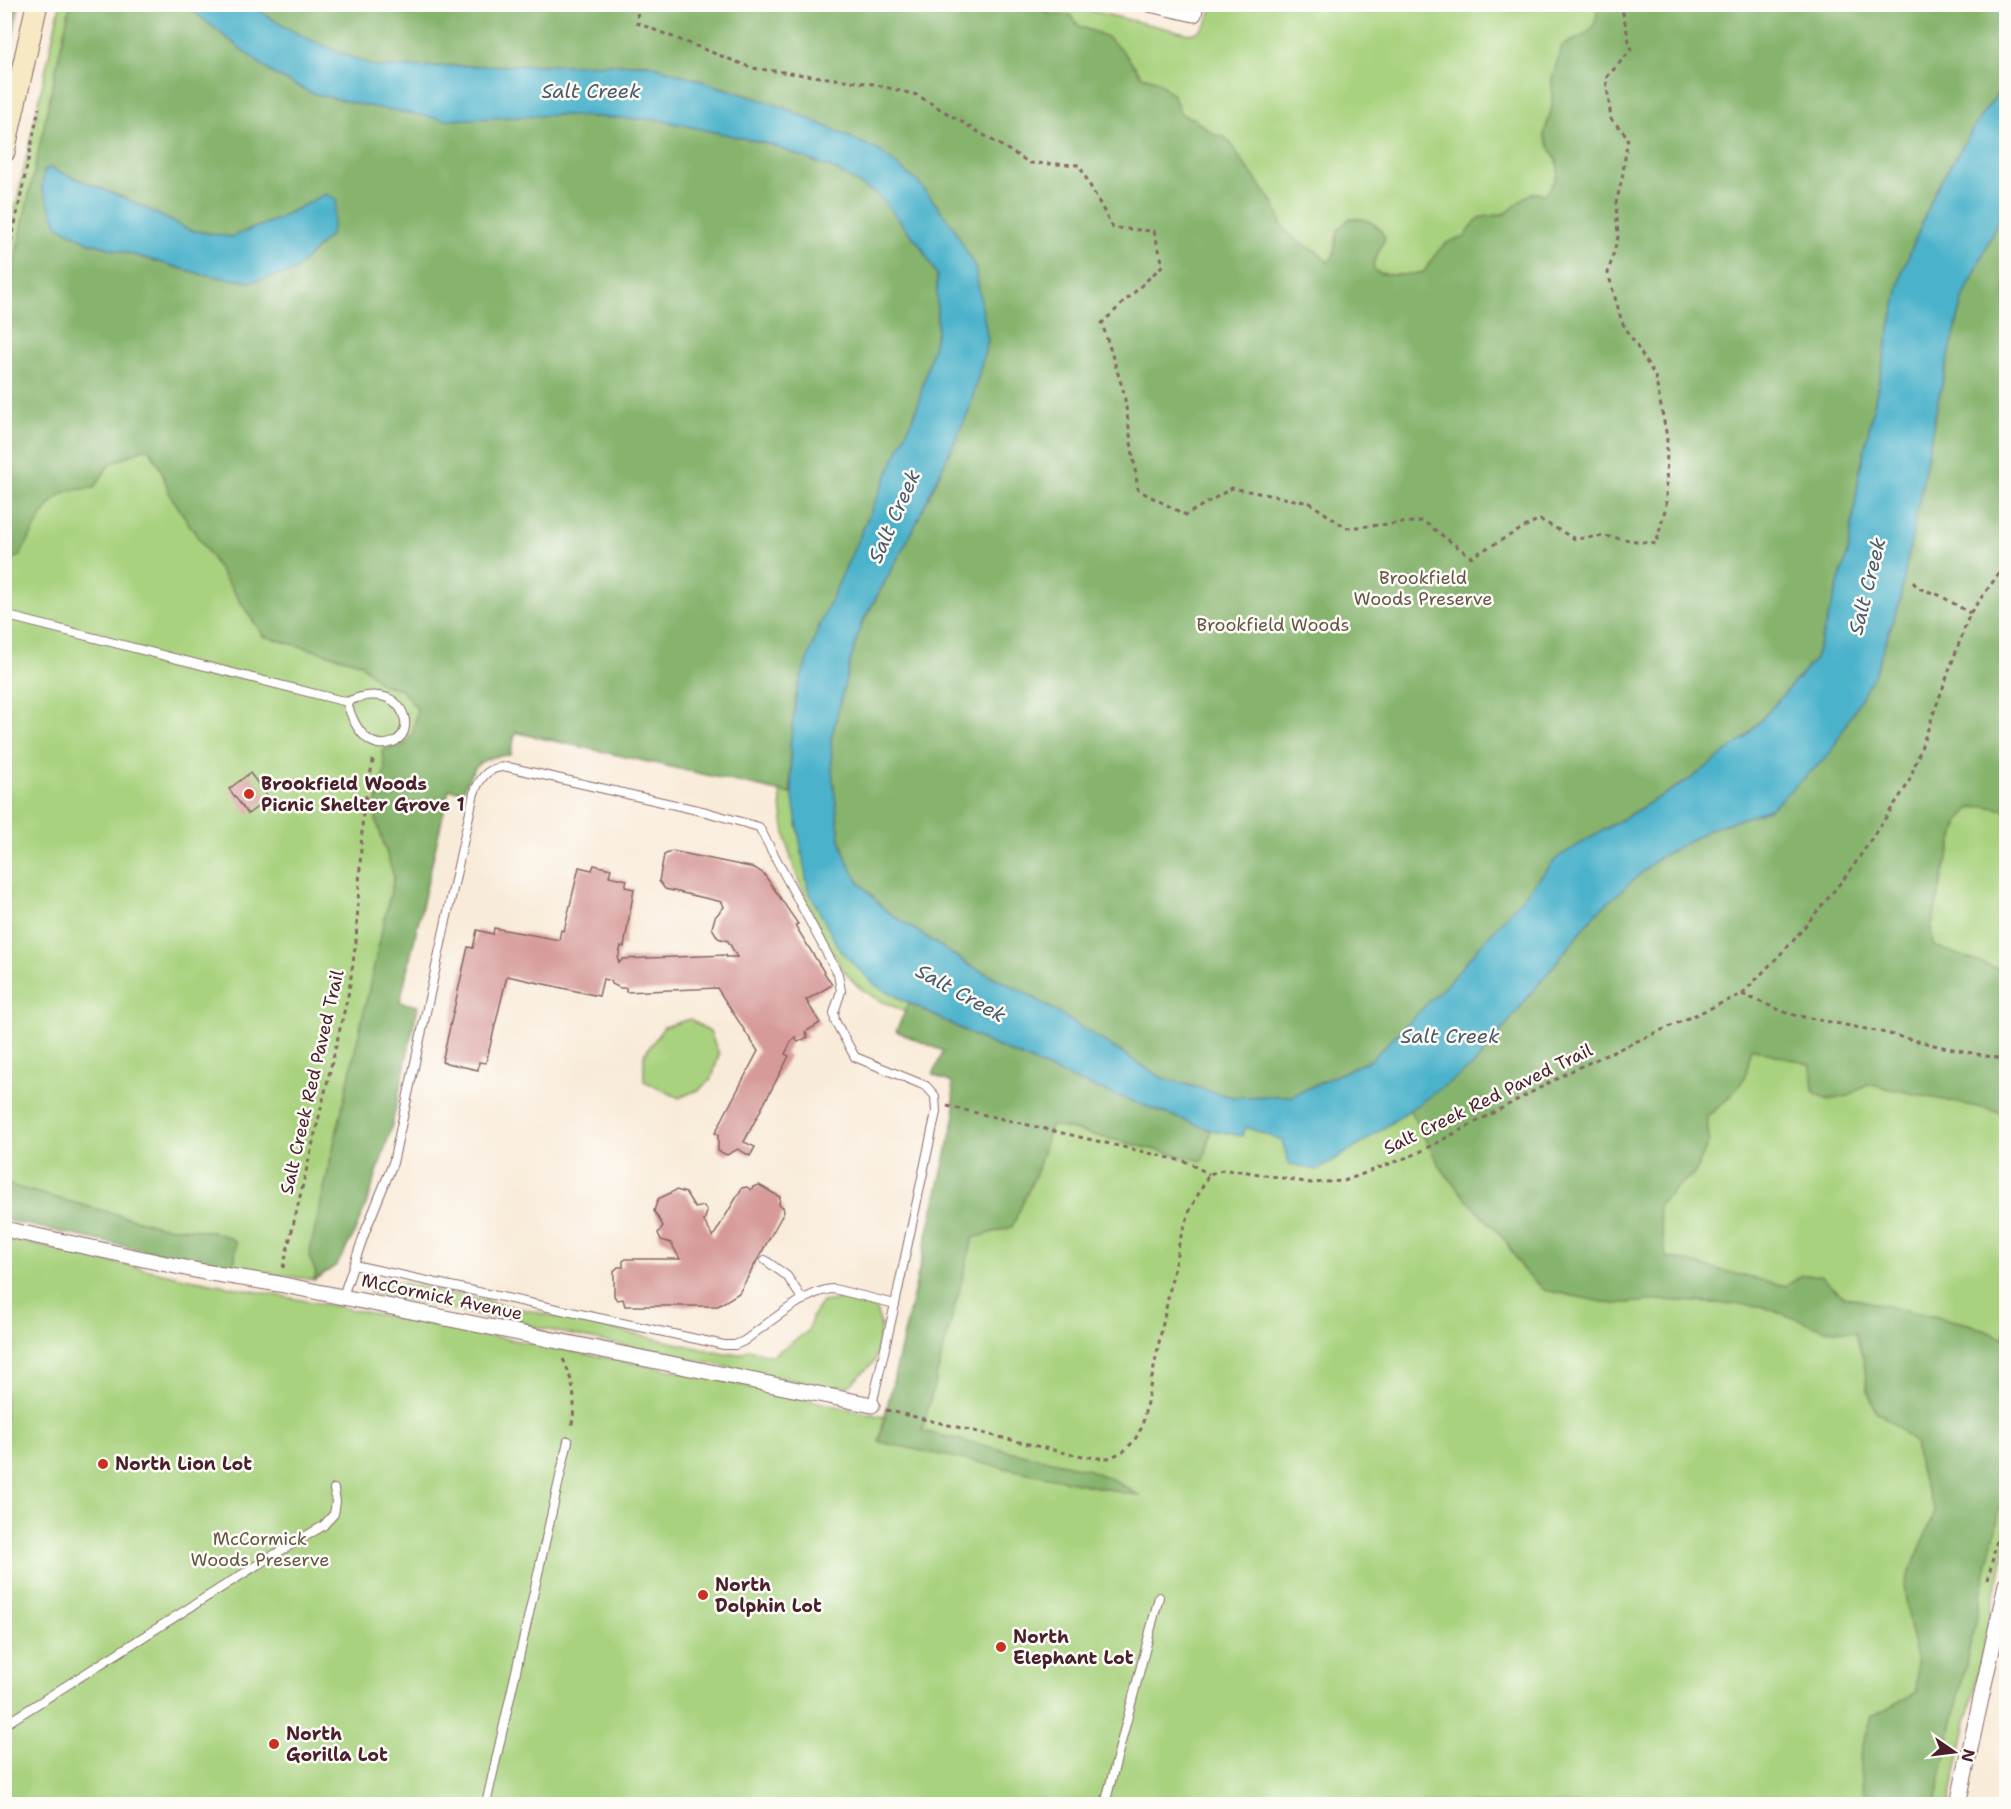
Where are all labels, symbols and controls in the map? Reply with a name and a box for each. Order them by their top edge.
water label: Salt Creek [541,78,641,104]
water label: Salt Creek [862,465,926,567]
water label: Salt Creek [1842,534,1892,637]
park label: Brookfield Woods Preserve [1354,566,1492,611]
park label: Brookfield Woods [1197,613,1350,637]
place label: Brookfield Woods Picnic Shelter Grove 1 [261,772,465,817]
marker: Brookfield Woods Picnic Shelter Grove 1 [242,787,256,801]
water label: Salt Creek [911,958,1011,1029]
street label: Salt Creek Red Paved Trail [274,967,350,1197]
water label: Salt Creek [1400,1023,1500,1049]
street label: Salt Creek Red Paved Trail [1380,1038,1597,1160]
street label: McCormick Avenue [359,1268,525,1326]
place label: North Lion Lot [115,1452,252,1476]
marker: North Lion Lot [96,1457,110,1471]
park label: McCormick Woods Preserve [191,1527,329,1572]
place label: North Dolphin Lot [715,1573,822,1618]
marker: North Dolphin Lot [696,1588,710,1602]
place label: North Elephant Lot [1013,1625,1134,1670]
marker: North Elephant Lot [994,1640,1008,1654]
place label: North Gorilla Lot [286,1722,388,1767]
north arrow [1924,1722,1984,1782]
marker: North Gorilla Lot [267,1737,281,1751]
text: N [1956,1747,1980,1764]

